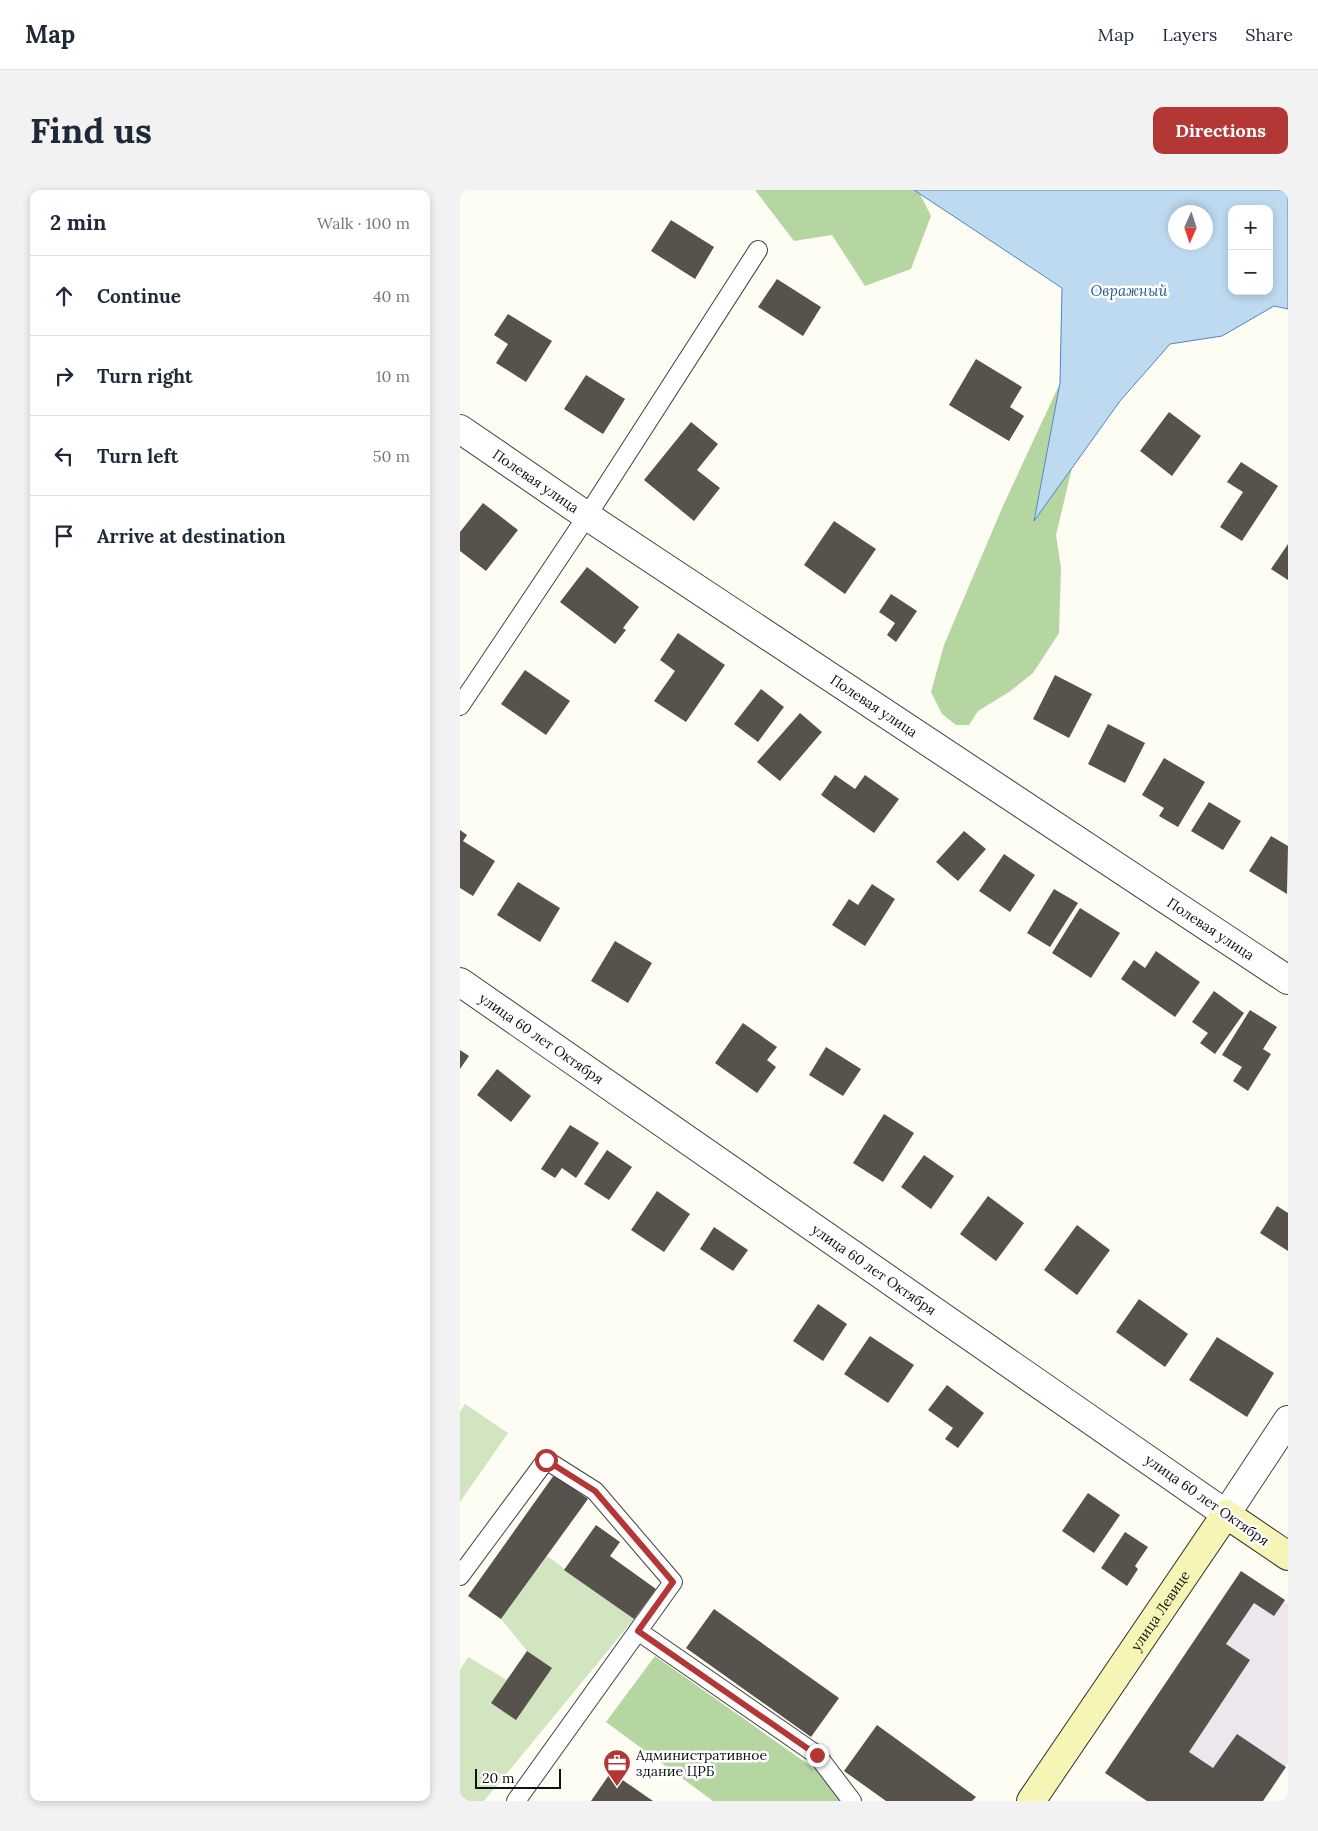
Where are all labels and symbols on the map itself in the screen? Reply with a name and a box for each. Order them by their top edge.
north arrow [1168,205,1213,250]
water label: Овражный [1091,281,1168,300]
street label: Полевая улица [489,445,582,517]
street label: Полевая улица [827,671,921,741]
street label: Полевая улица [1164,894,1258,964]
street label: улица 60 лет Октября [475,989,607,1088]
street label: улица 60 лет Октября [808,1220,940,1319]
route start [535,1449,558,1472]
street label: улица 60 лет Октября [1141,1450,1273,1550]
street label: улица Левице [1127,1567,1194,1654]
route end [806,1744,829,1767]
place label: Административное здание ЦРБ [635,1746,767,1780]
office icon: Административное здание ЦРБ [602,1748,632,1787]
scale bar [475,1766,561,1789]

